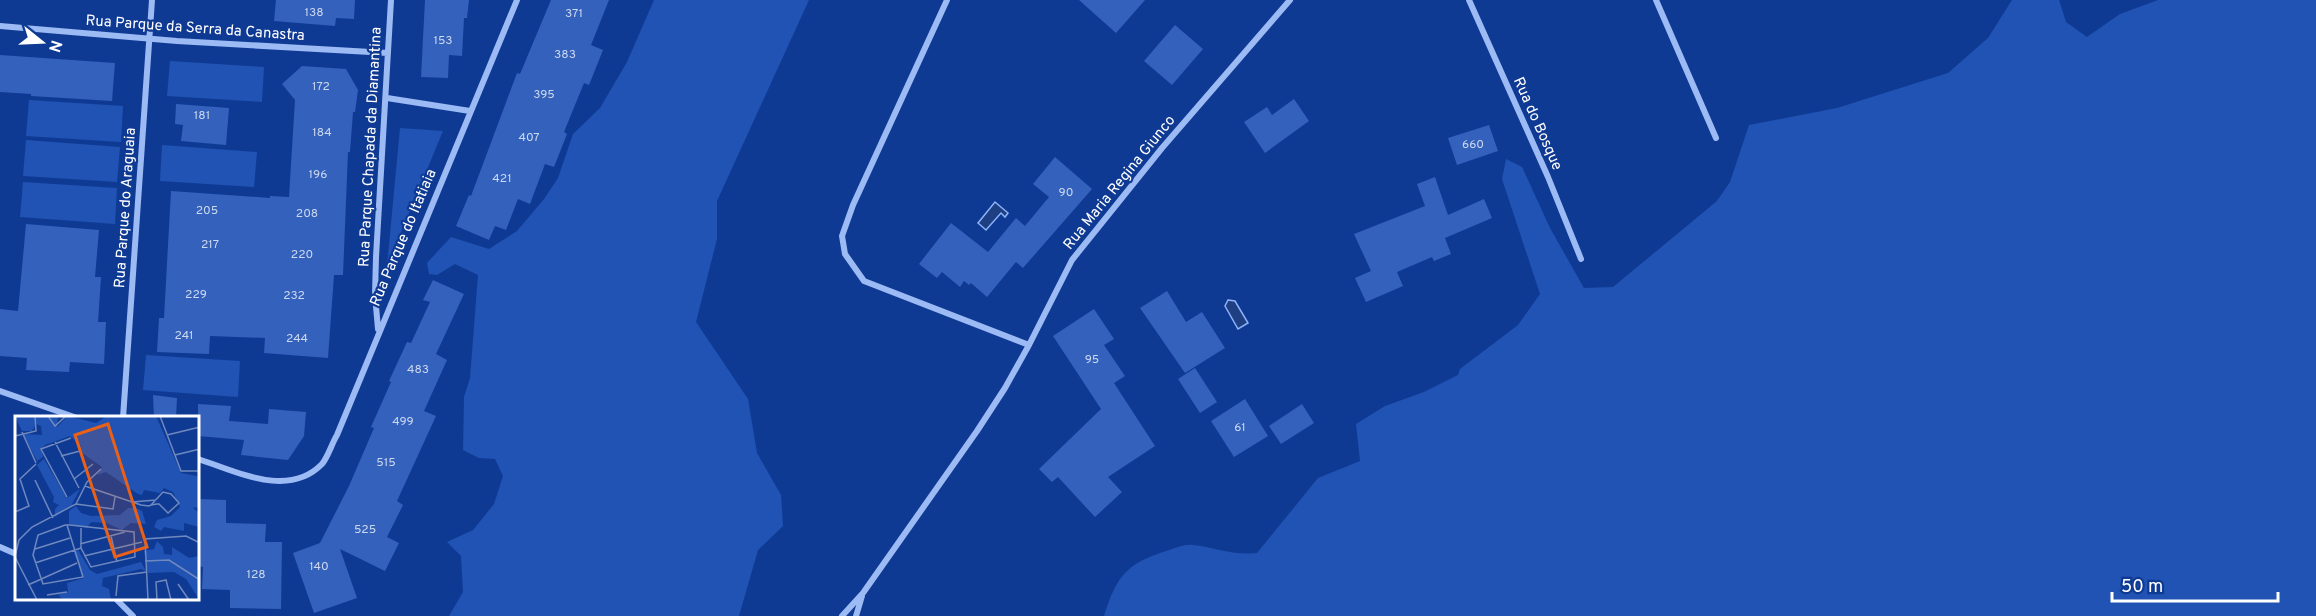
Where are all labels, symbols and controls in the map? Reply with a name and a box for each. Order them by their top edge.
house number: 138 [304,5,324,21]
house number: 371 [565,6,583,22]
north arrow [12,12,72,72]
street label: Rua Parque da Serra da Canastra [85,12,305,46]
street label: Rua Parque Chapada da Diamantina [355,26,387,268]
house number: 153 [433,33,453,49]
text: N [43,37,66,55]
house number: 383 [554,47,576,63]
street label: Rua do Bosque [1508,74,1566,174]
house number: 172 [312,79,330,95]
house number: 395 [533,87,555,103]
house number: 181 [194,108,210,124]
street label: Rua Maria Regina Giunco [1060,112,1180,254]
house number: 184 [312,125,332,141]
street label: Rua Parque do Araguaia [111,127,141,289]
house number: 407 [518,130,540,146]
house number: 660 [1462,137,1484,153]
street label: Rua Parque do Itatiaia [366,166,442,310]
house number: 196 [309,167,327,183]
house number: 421 [492,171,512,187]
house number: 90 [1059,185,1073,201]
house number: 205 [196,203,218,219]
house number: 208 [296,206,318,222]
house number: 217 [201,237,219,253]
house number: 220 [291,247,313,263]
house number: 229 [185,287,207,303]
house number: 232 [283,288,305,304]
house number: 241 [174,328,194,344]
house number: 244 [286,331,308,347]
house number: 95 [1085,352,1099,368]
house number: 483 [407,362,429,378]
house number: 499 [392,414,414,430]
inset map [15,416,200,601]
house number: 61 [1234,420,1246,436]
house number: 515 [376,455,396,471]
house number: 525 [354,522,376,538]
house number: 140 [309,559,329,575]
scale bar [2112,565,2278,603]
house number: 128 [246,567,266,583]
text: 50 m [2121,576,2163,599]

